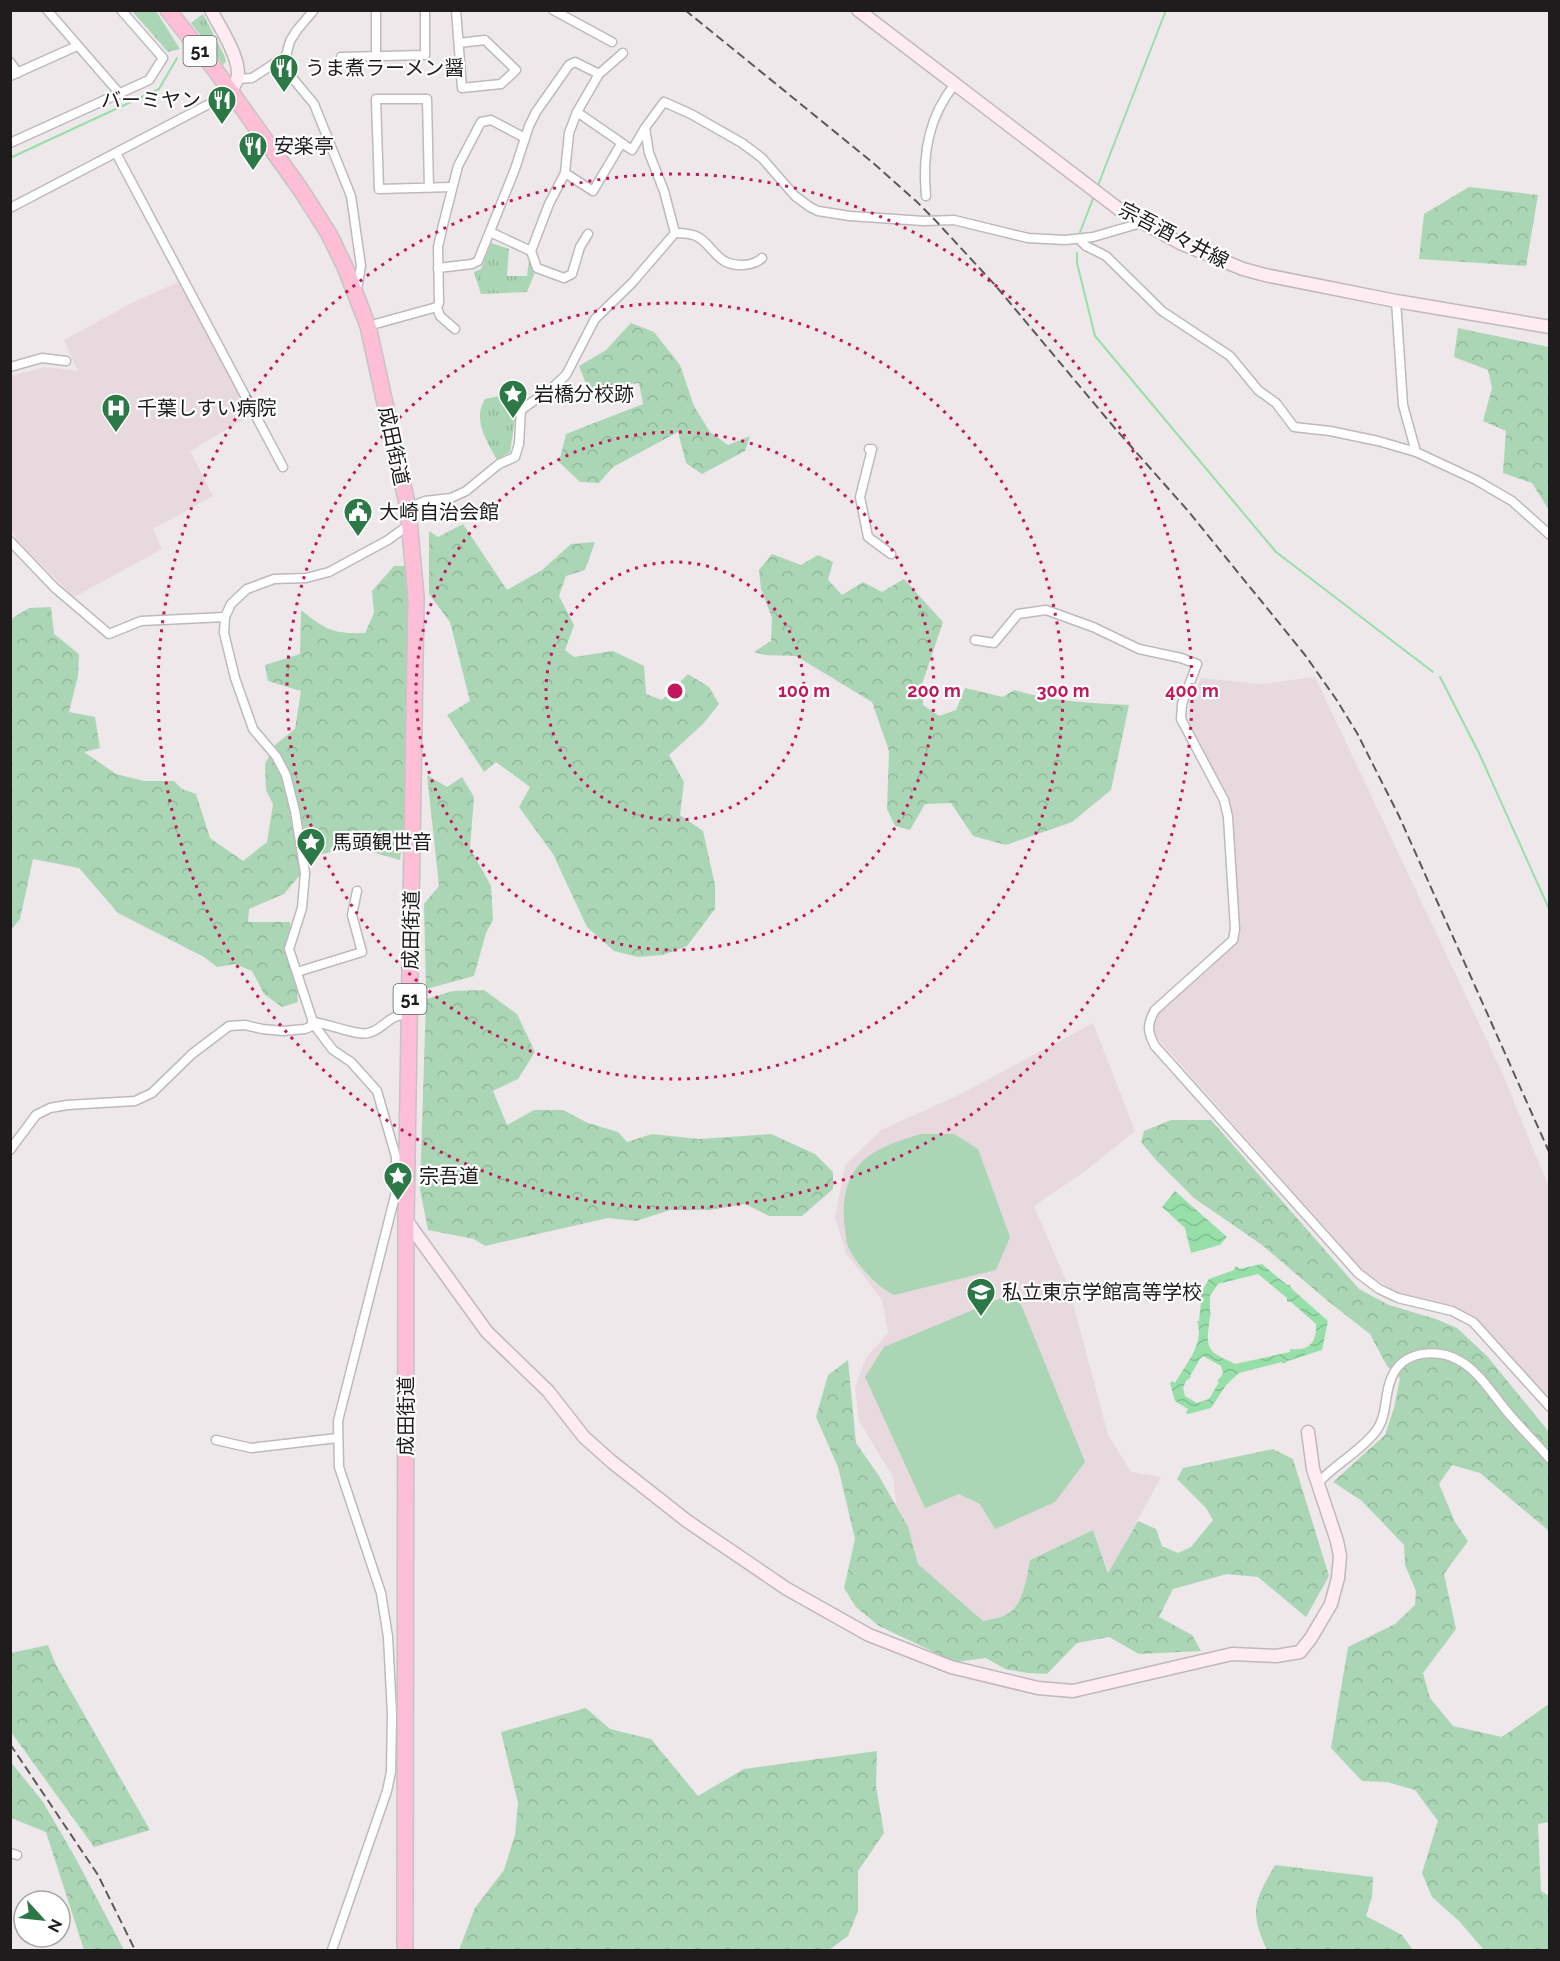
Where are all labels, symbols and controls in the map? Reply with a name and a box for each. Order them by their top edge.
road number: 51 [184,36,216,66]
restaurant icon: うま煮ラーメン醤 [268,52,300,94]
place label: うま煮ラーメン醤 [305,56,464,80]
restaurant icon: バーミヤン [206,84,238,126]
place label: バーミヤン [101,88,201,112]
restaurant icon: 安楽亭 [237,130,269,172]
place label: 安楽亭 [274,134,334,158]
street label: 宗吾酒々井線 [1115,197,1233,273]
place icon: 岩橋分校跡 [497,378,529,420]
place label: 岩橋分校跡 [534,382,634,406]
hospital icon: 千葉しすい病院 [100,392,132,434]
place label: 千葉しすい病院 [137,396,277,420]
street label: 成田街道 [374,404,414,488]
public building icon: 大崎自治会館 [342,496,374,538]
place label: 大崎自治会館 [379,500,499,524]
text: 100 m [778,680,830,701]
text: 200 m [907,680,961,701]
text: 300 m [1036,680,1090,701]
text: 400 m [1165,680,1219,701]
centre of rings [665,681,685,701]
place icon: 馬頭観世音 [295,826,327,868]
place label: 馬頭観世音 [332,830,432,854]
street label: 成田街道 [398,890,424,970]
road number: 51 [394,984,426,1014]
place icon: 宗吾道 [382,1160,414,1202]
place label: 宗吾道 [419,1164,479,1188]
school or university icon: 私立東京学館高等学校 [965,1276,997,1318]
place label: 私立東京学館高等学校 [1002,1280,1202,1304]
street label: 成田街道 [394,1376,418,1456]
north arrow [12,1889,72,1949]
text: N [44,1916,66,1935]

